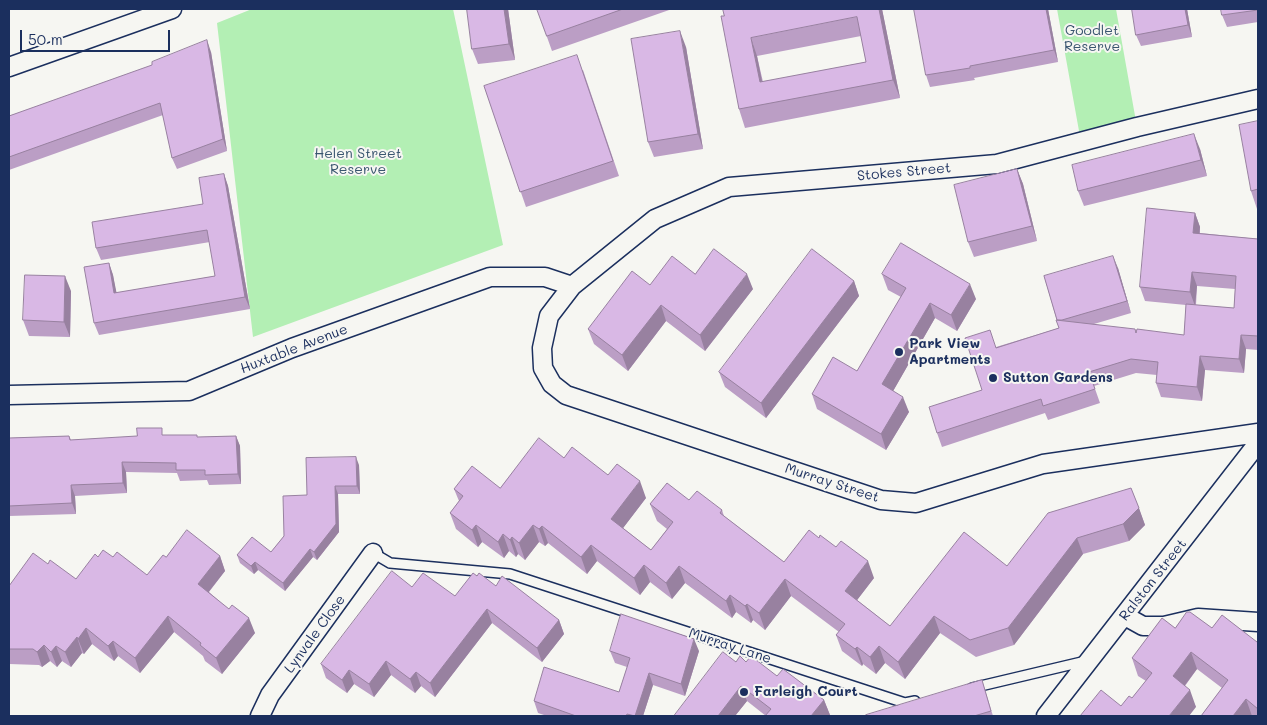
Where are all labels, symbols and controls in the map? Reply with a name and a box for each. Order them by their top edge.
scale bar [22,20,172,52]
park label: Goodlet Reserve [1064,23,1120,56]
text: 50 m [28,29,63,49]
park label: Helen Street Reserve [314,146,402,178]
street label: Stokes Street [856,160,952,184]
street label: Huxtable Avenue [238,321,350,377]
place label: Park View Apartments [909,336,990,368]
marker: Park View Apartments [893,346,905,358]
place label: Sutton Gardens [1003,370,1113,386]
marker: Sutton Gardens [987,372,999,384]
street label: Murray Street [783,460,881,506]
street label: Ralston Street [1116,536,1190,624]
street label: Lynvale Close [281,592,349,676]
street label: Murray Lane [687,625,773,667]
place label: Farleigh Court [754,684,858,700]
marker: Farleigh Court [738,686,750,698]

